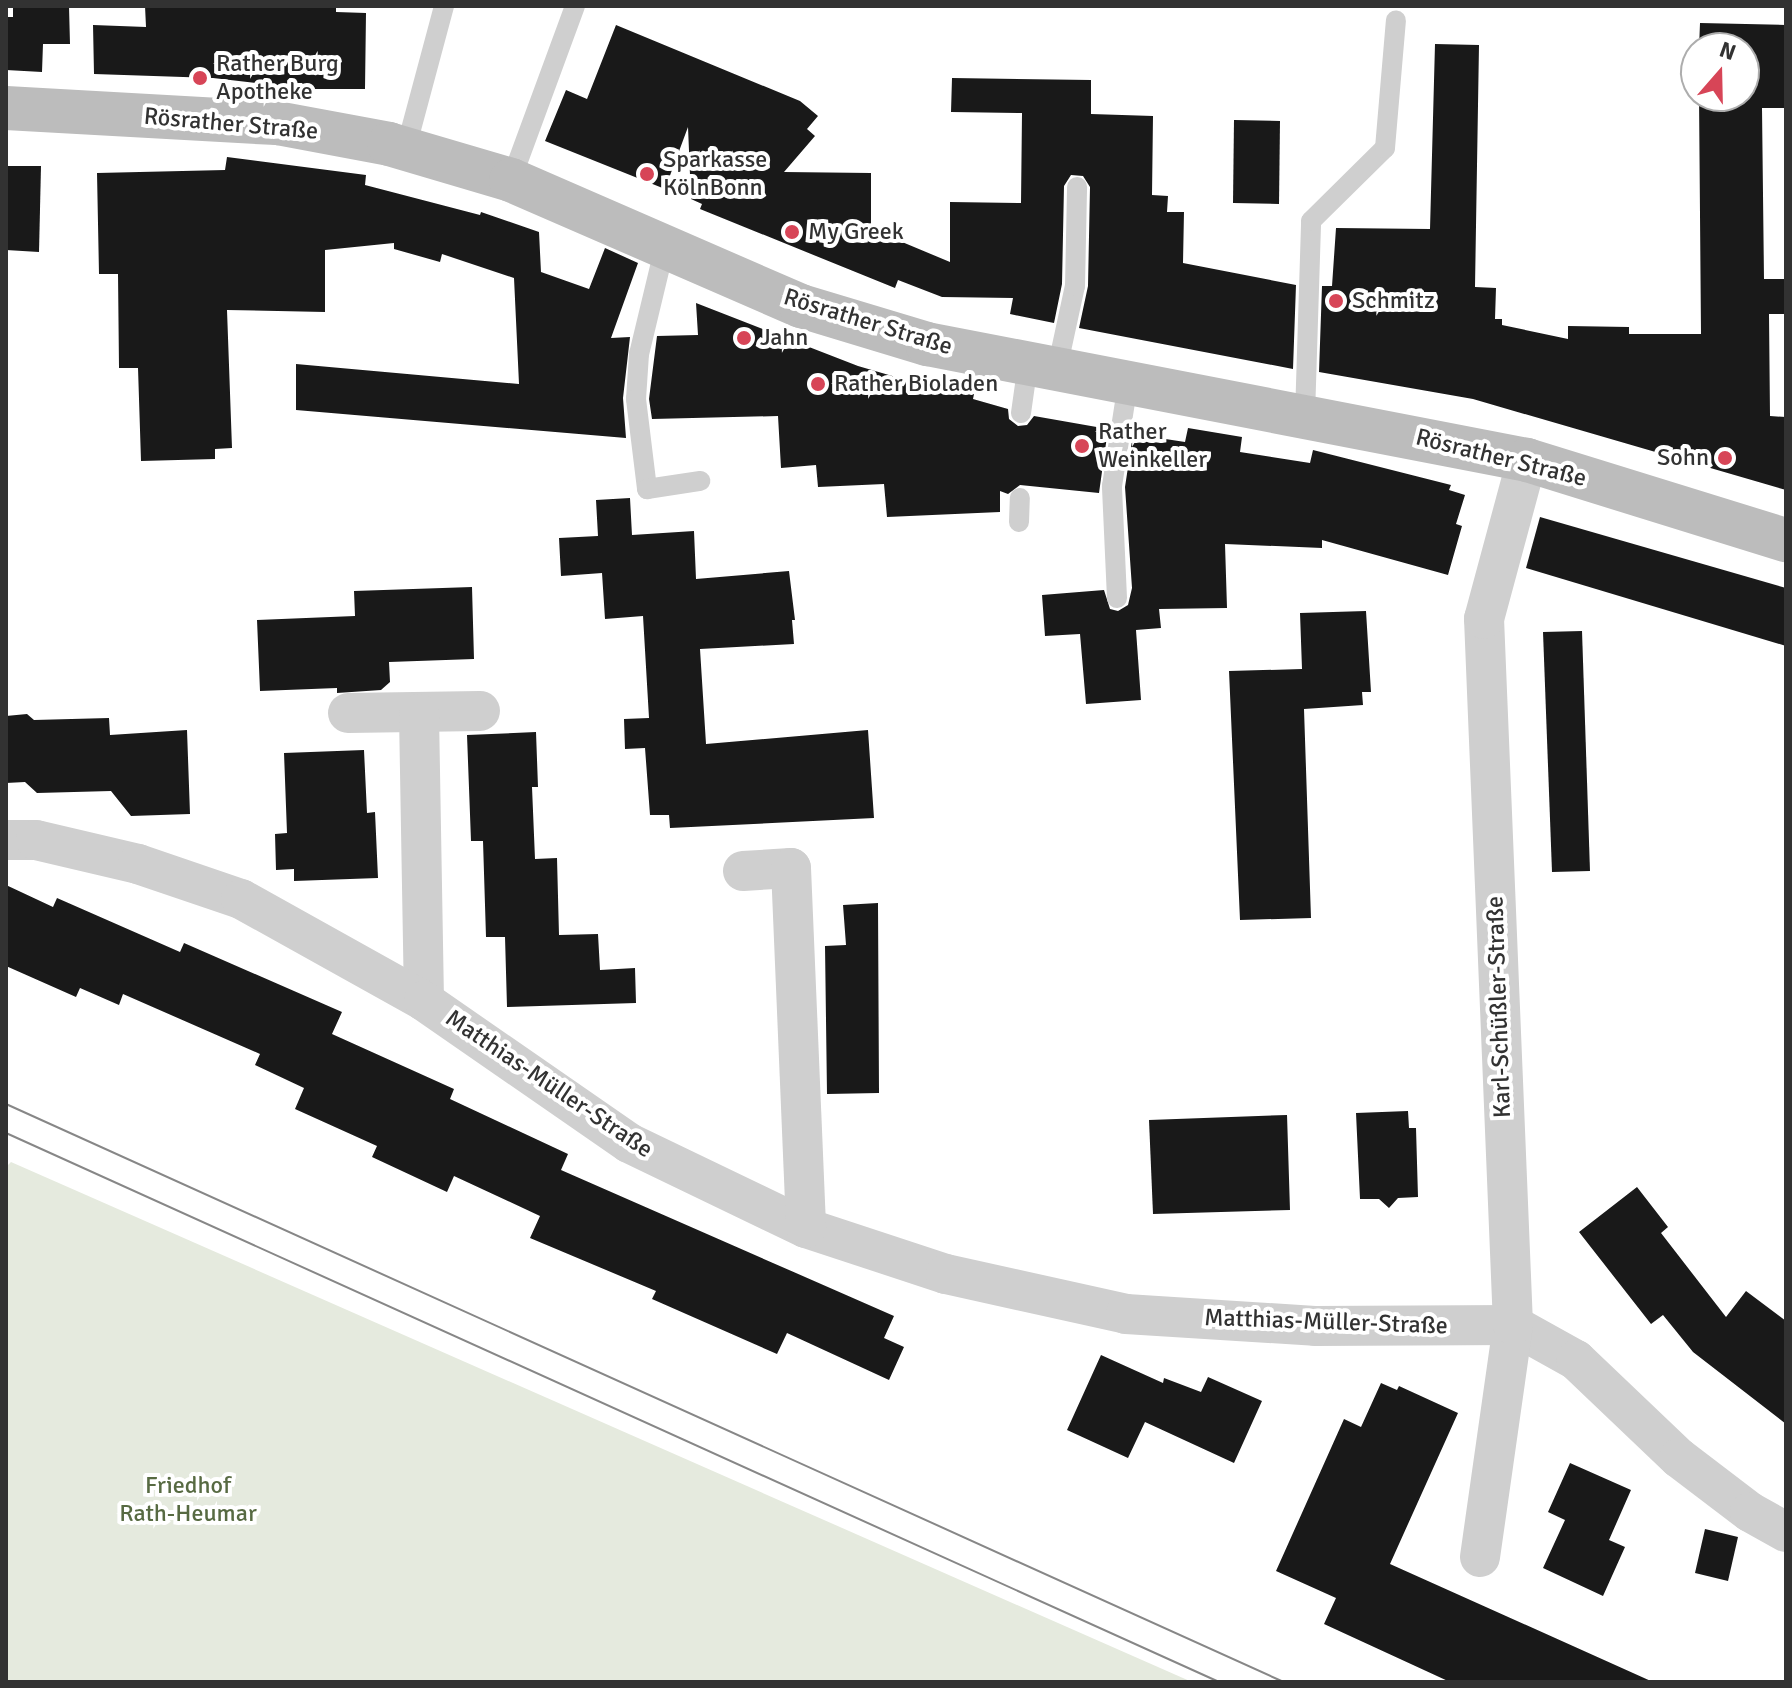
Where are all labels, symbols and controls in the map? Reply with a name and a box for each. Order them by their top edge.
north arrow [1680,32,1760,112]
text: N [1716,36,1740,66]
place label: Rather Burg Apotheke [216,50,339,106]
marker: Rather Burg Apotheke [191,69,209,87]
street label: Rösrather Straße [143,102,319,146]
place label: Sparkasse KölnBonn [663,146,767,202]
marker: Sparkasse KölnBonn [638,165,656,183]
place label: My Greek [808,218,904,246]
marker: My Greek [783,223,801,241]
street label: Rösrather Straße [780,283,956,361]
place label: Schmitz [1352,287,1435,315]
marker: Schmitz [1327,292,1345,310]
place label: Jahn [760,324,808,352]
marker: Jahn [735,329,753,347]
place label: Rather Bioladen [834,370,998,398]
marker: Rather Bioladen [809,375,827,393]
place label: Rather Weinkeller [1098,418,1207,474]
street label: Rösrather Straße [1413,423,1589,493]
marker: Rather Weinkeller [1073,437,1091,455]
place label: Sohn [1657,444,1709,472]
marker: Sohn [1716,449,1734,467]
street label: Karl-Schüßler-Straße [1481,896,1517,1118]
street label: Matthias-Müller-Straße [440,1004,658,1164]
street label: Matthias-Müller-Straße [1204,1303,1448,1341]
park label: Friedhof Rath-Heumar [119,1472,257,1528]

